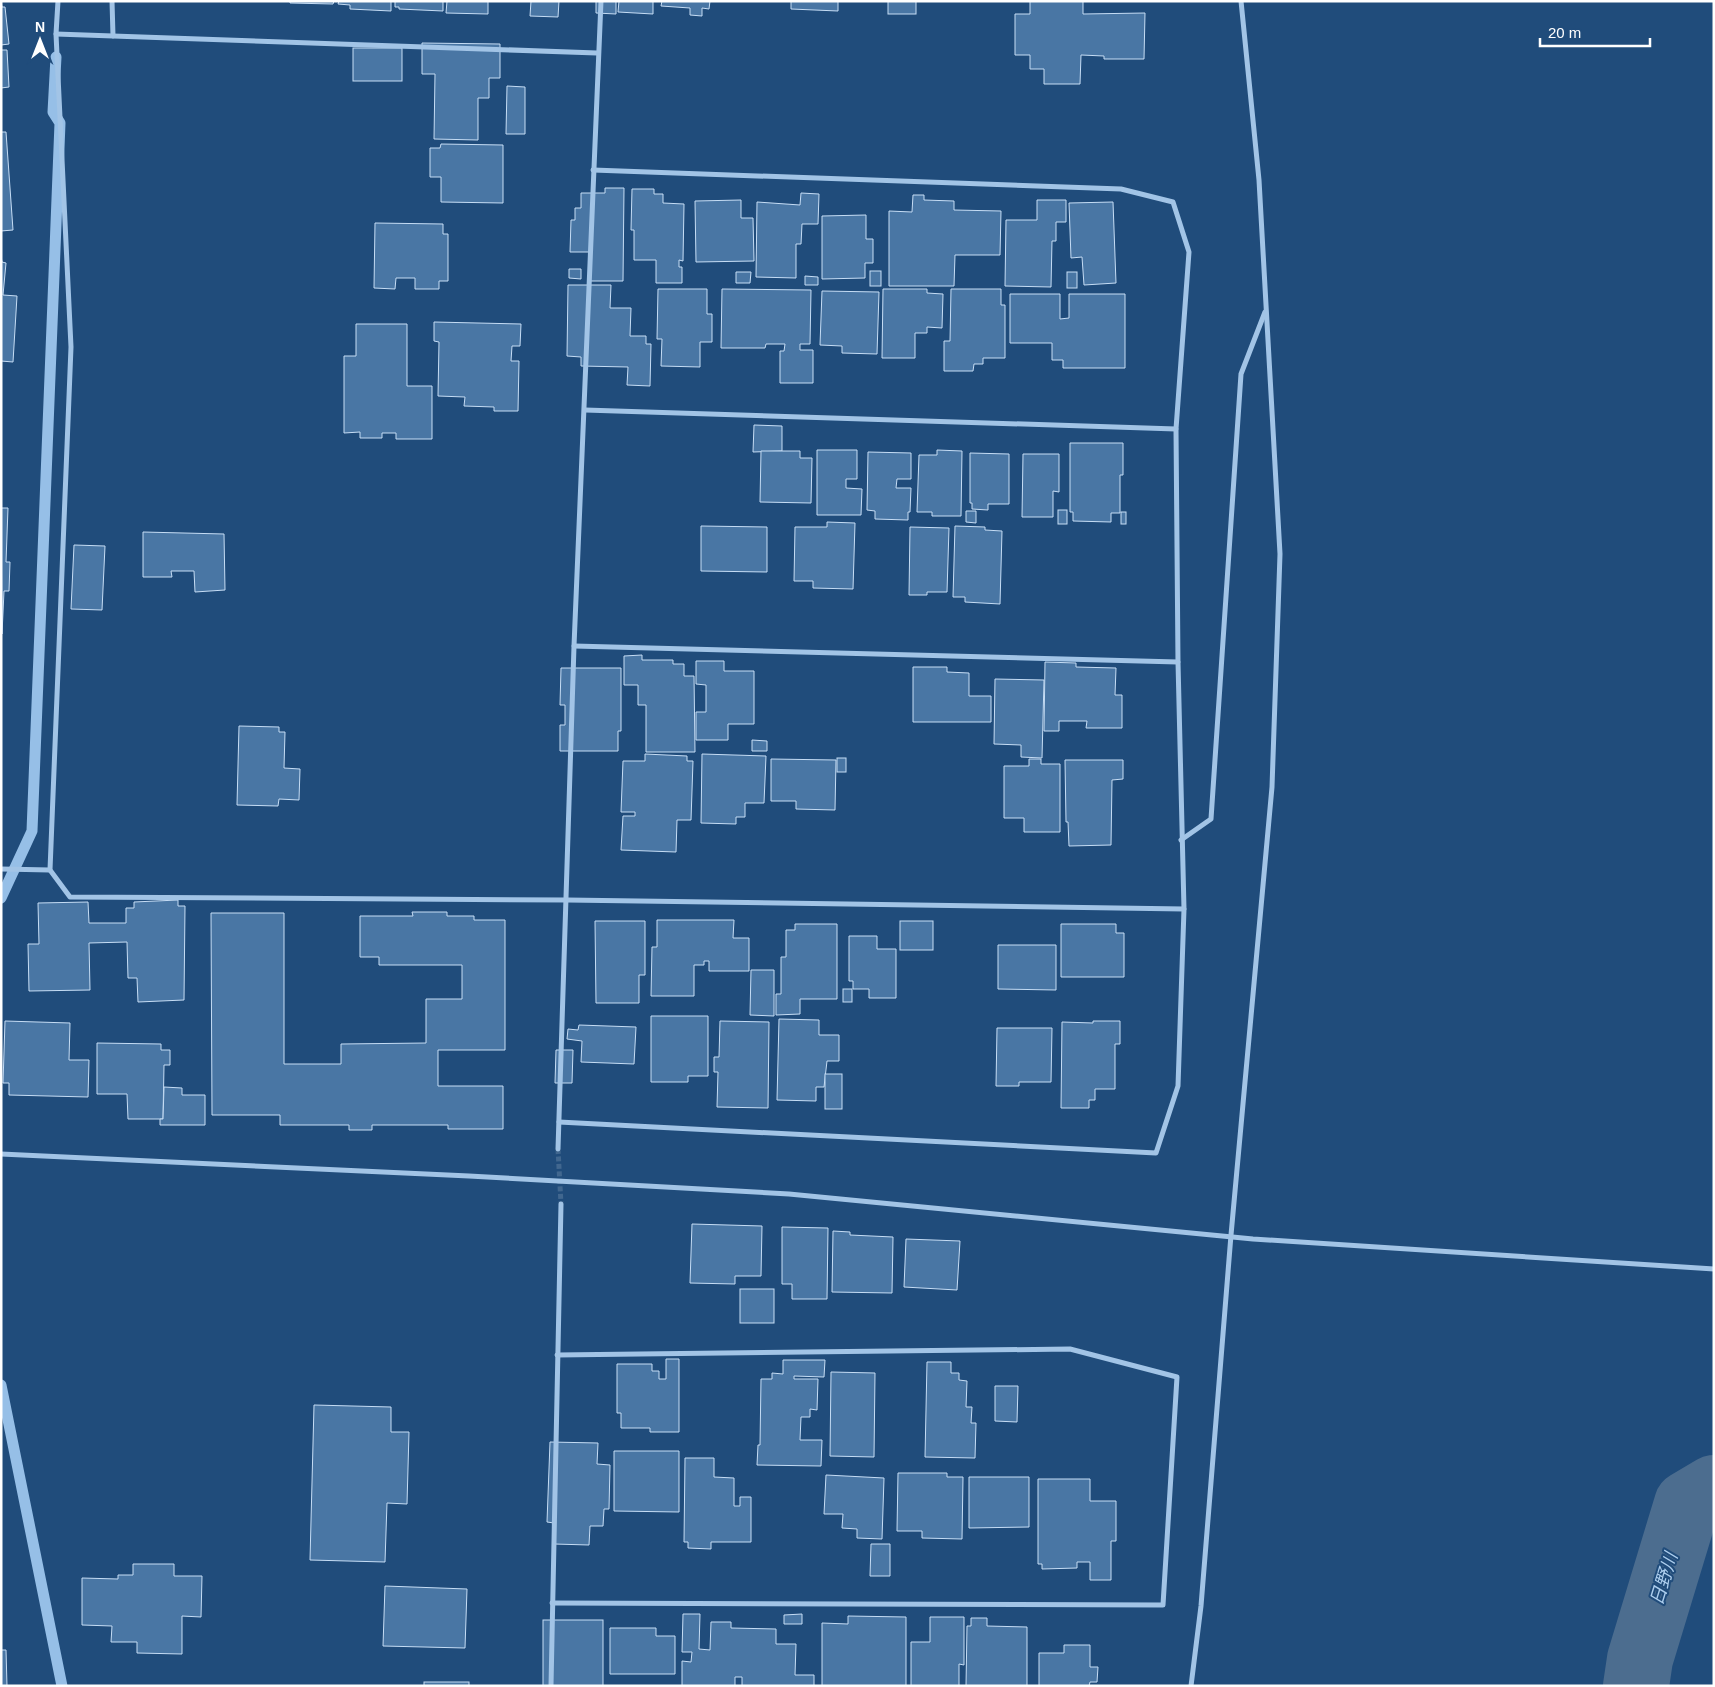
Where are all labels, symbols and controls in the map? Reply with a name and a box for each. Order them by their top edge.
north arrow [15,15,65,65]
scale bar [1540,15,1650,47]
text: N [35,19,45,35]
text: 20 m [1548,24,1581,41]
water label: 日野川 [1647,1548,1682,1608]

